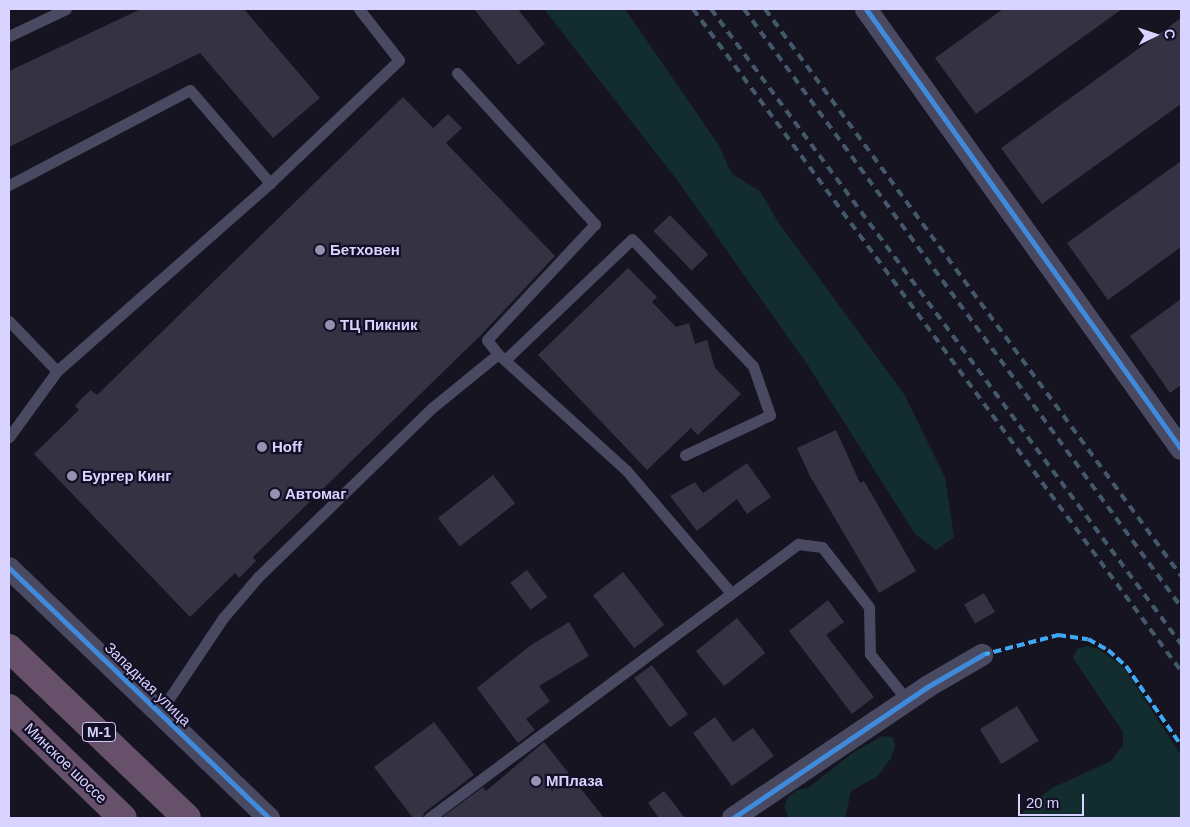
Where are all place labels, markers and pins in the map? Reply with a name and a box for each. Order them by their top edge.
place label: Бетховен [330,241,400,259]
marker: Бетховен [314,244,326,256]
place label: ТЦ Пикник [340,316,418,334]
marker: ТЦ Пикник [324,319,336,331]
place label: Hoff [272,438,302,456]
marker: Hoff [256,441,268,453]
place label: Бургер Кинг [82,467,171,485]
marker: Бургер Кинг [66,470,78,482]
place label: Автомаг [285,485,346,503]
marker: Автомаг [269,488,281,500]
place label: МПлаза [546,772,603,790]
marker: МПлаза [530,775,542,787]

